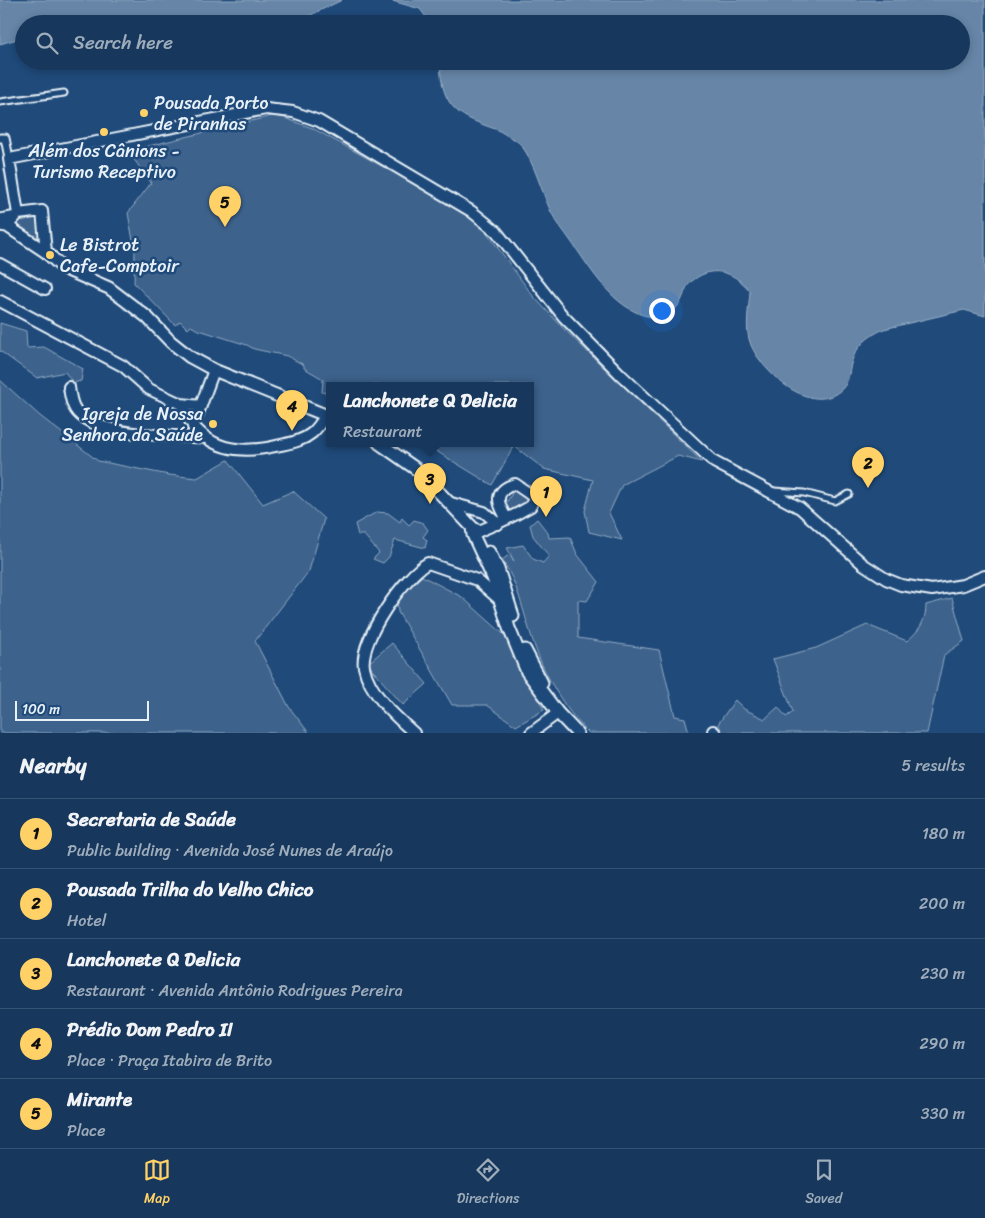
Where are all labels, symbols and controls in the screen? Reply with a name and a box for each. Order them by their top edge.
search box [15,15,970,70]
text: Search here [73,26,173,59]
icon: search [33,29,61,57]
place label: Pousada Porto de Piranhas [154,87,269,140]
marker: Pousada Porto de Piranhas [138,107,150,119]
marker: Além dos Cânions - Turismo Receptivo [98,126,110,138]
place label: Além dos Cânions - Turismo Receptivo [27,135,180,188]
pin: 5 [209,186,241,227]
place label: Le Bistrot Cafe-Comptoir [60,229,180,282]
marker: Le Bistrot Cafe-Comptoir [44,249,56,261]
your location [649,298,675,324]
popup [326,382,534,447]
text: Lanchonete Q Delicia [343,384,517,417]
pin: 4 [276,390,308,431]
place label: Igreja de Nossa Senhora da Saúde [62,398,204,451]
text: Restaurant [343,417,422,446]
marker: Igreja de Nossa Senhora da Saúde [207,418,219,430]
pin: 2 [852,447,884,488]
pin: 3 [414,463,446,504]
pin: 1 [530,476,562,517]
text: 100 m [22,697,60,722]
scale bar [15,698,149,721]
text: Nearby [20,747,86,785]
text: 5 results [901,751,965,780]
text: Secretaria de Saúde [67,803,236,836]
text: 1 [33,819,39,848]
text: 180 m [922,819,965,848]
text: Public building · Avenida José Nunes de Araújo [67,836,393,865]
text: Pousada Trilha do Velho Chico [67,873,314,906]
text: 2 [31,889,41,918]
text: 200 m [919,889,965,918]
text: Hotel [67,906,106,935]
text: Lanchonete Q Delicia [67,943,240,976]
text: 3 [32,959,40,988]
text: 230 m [920,959,965,988]
text: Restaurant · Avenida Antônio Rodrigues Pereira [67,976,403,1005]
text: Prédio Dom Pedro II [67,1013,233,1046]
text: 4 [31,1029,41,1058]
text: 290 m [919,1029,965,1058]
text: Place · Praça Itabira de Brito [67,1046,272,1075]
text: Mirante [67,1083,132,1116]
text: 5 [31,1099,41,1128]
text: 330 m [921,1099,965,1128]
text: Place [67,1116,106,1145]
tab: Map [143,1156,171,1211]
tab: Directions [457,1156,519,1211]
tab: Saved [805,1156,842,1211]

